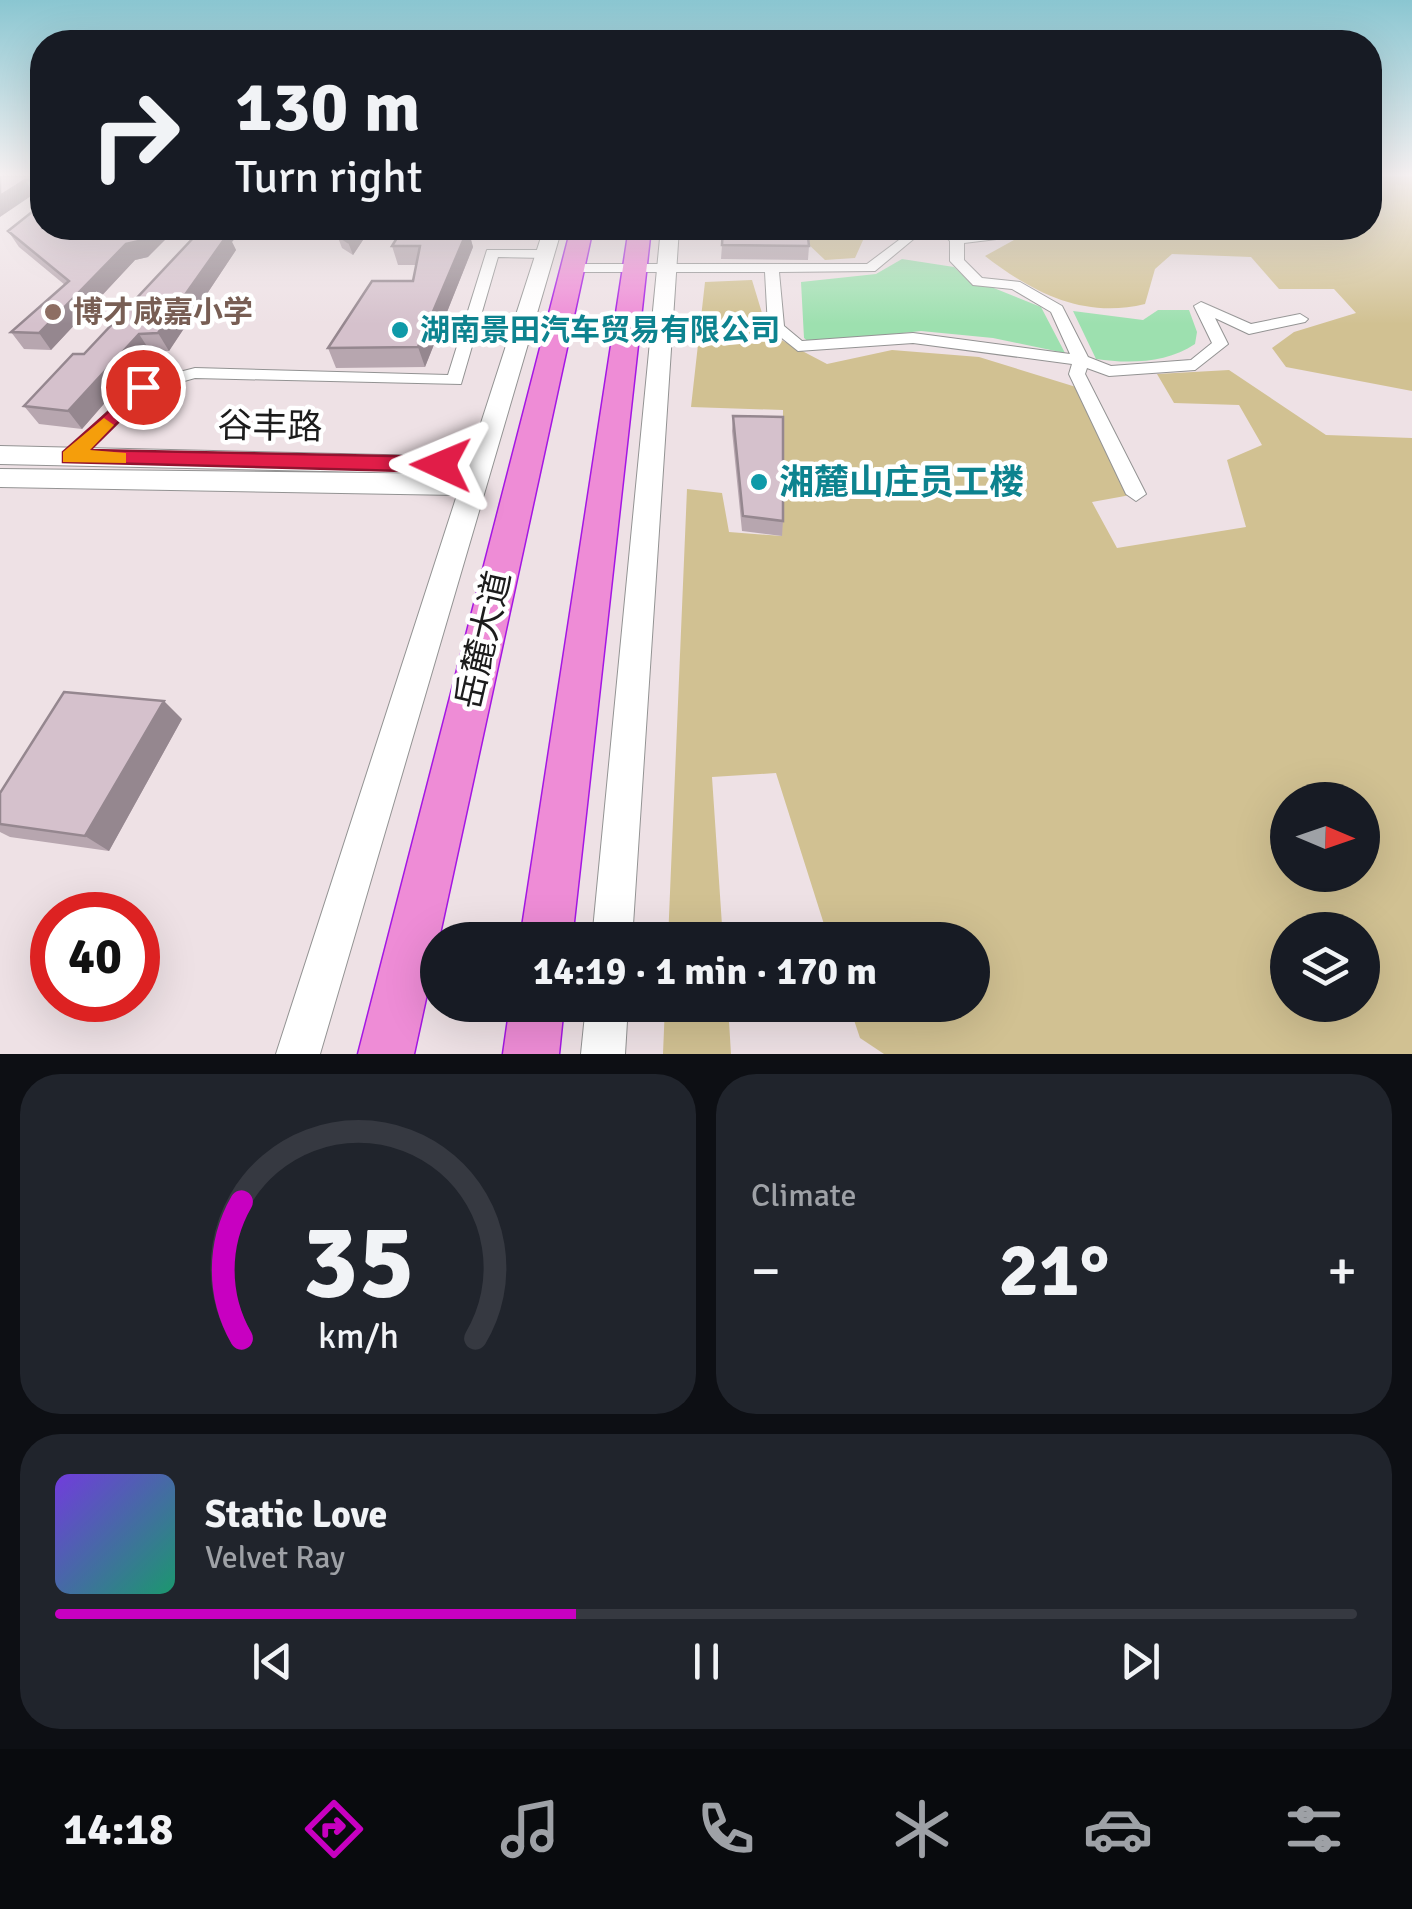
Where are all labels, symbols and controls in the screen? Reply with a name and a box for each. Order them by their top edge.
text: 130 m [235,64,420,150]
icon: right [70,70,200,200]
text: Turn right [235,150,423,205]
place label: 博才咸嘉小学 [73,294,253,331]
marker: 博才咸嘉小学 [42,301,64,323]
place label: 湖南景田汽车贸易有限公司 [420,312,780,349]
marker: 湖南景田汽车贸易有限公司 [389,319,411,341]
pin [101,345,186,430]
icon: arrive [116,360,171,415]
street label: 谷丰路 [217,404,323,449]
position arrow [389,413,493,517]
place label: 湘麓山庄员工楼 [779,461,1024,504]
marker: 湘麓山庄员工楼 [748,471,770,493]
street label: 岳麓大道 [447,567,520,713]
north arrow [1270,782,1380,892]
map controls [1270,782,1380,1022]
speed limit sign: 40 [30,892,160,1022]
button: layers [1270,912,1380,1022]
text: 14:19 · 1 min · 170 m [533,948,877,995]
text: Climate [751,1176,857,1215]
text: 35 [302,1198,414,1326]
text: 21° [999,1224,1110,1317]
text: − [751,1237,781,1305]
text: + [1327,1237,1357,1305]
text: km/h [318,1314,398,1358]
text: Static Love [205,1491,387,1538]
text: Velvet Ray [205,1538,345,1577]
icon: previous [245,1634,300,1689]
icon: pause [679,1634,734,1689]
icon: next [1113,1634,1168,1689]
icon: directions [299,1794,369,1864]
icon: music [495,1794,565,1864]
icon: phone [691,1794,761,1864]
icon: climate [887,1794,957,1864]
icon: car [1083,1794,1153,1864]
icon: filters [1279,1794,1349,1864]
text: 14:18 [63,1802,173,1857]

